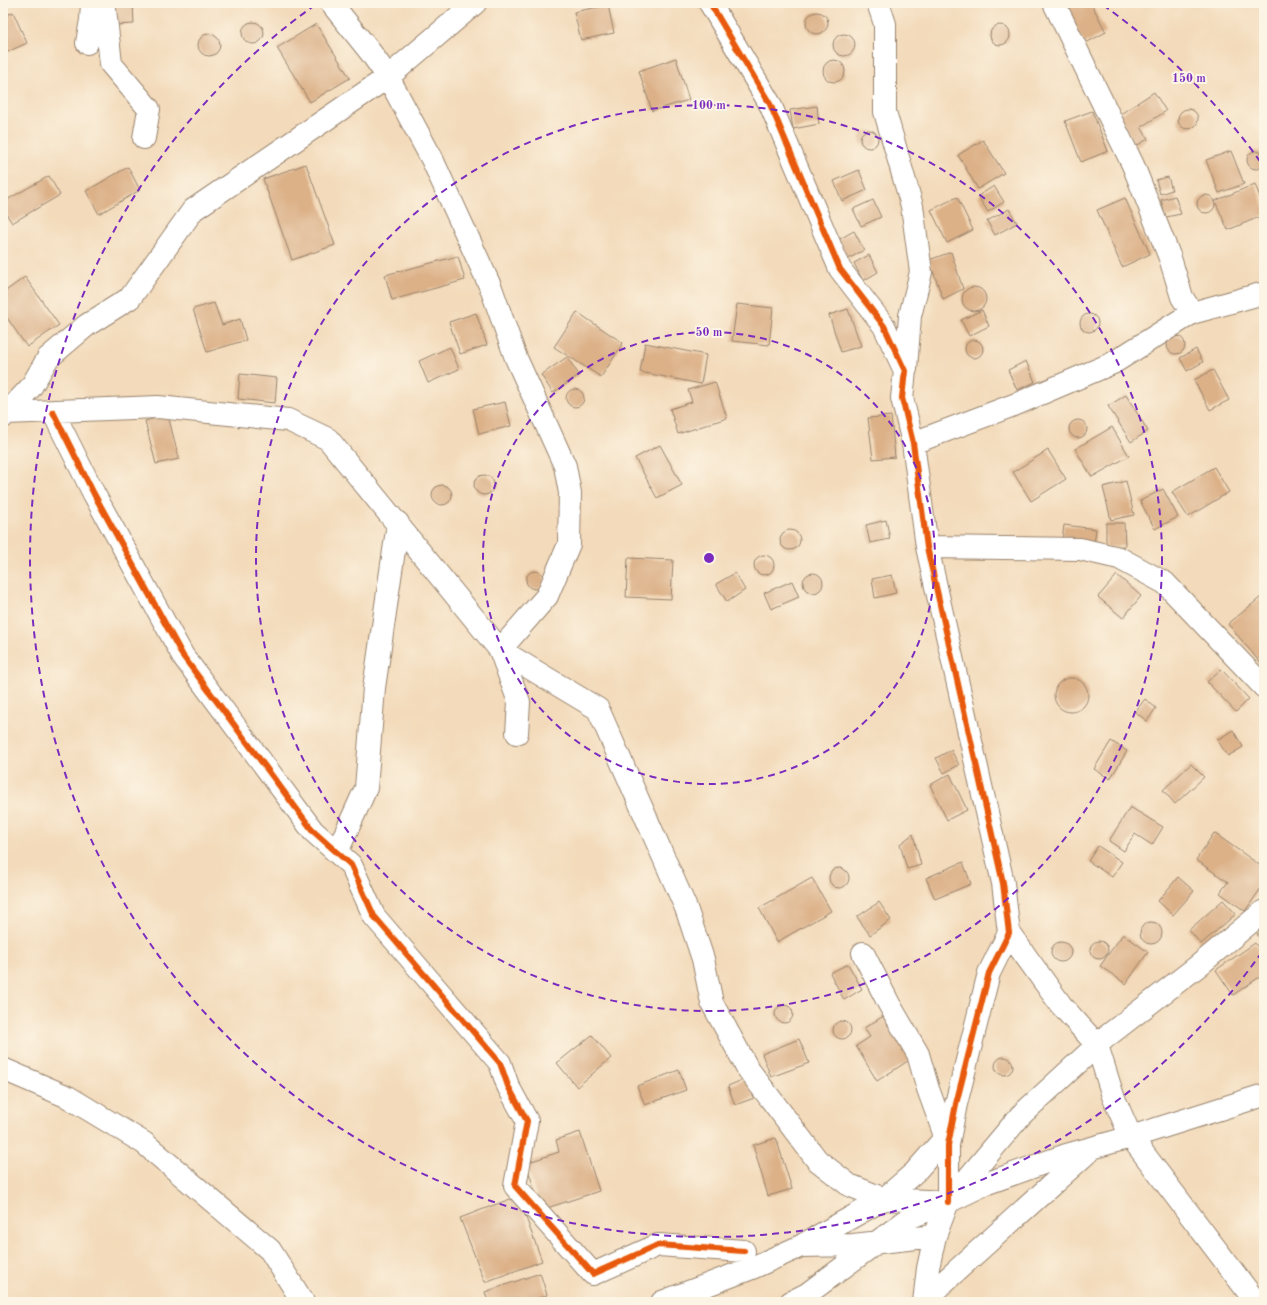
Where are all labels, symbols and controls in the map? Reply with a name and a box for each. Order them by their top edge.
text: 150 m [1172,72,1206,85]
text: 100 m [692,100,726,112]
text: 50 m [696,326,723,339]
centre of rings [702,551,716,565]

